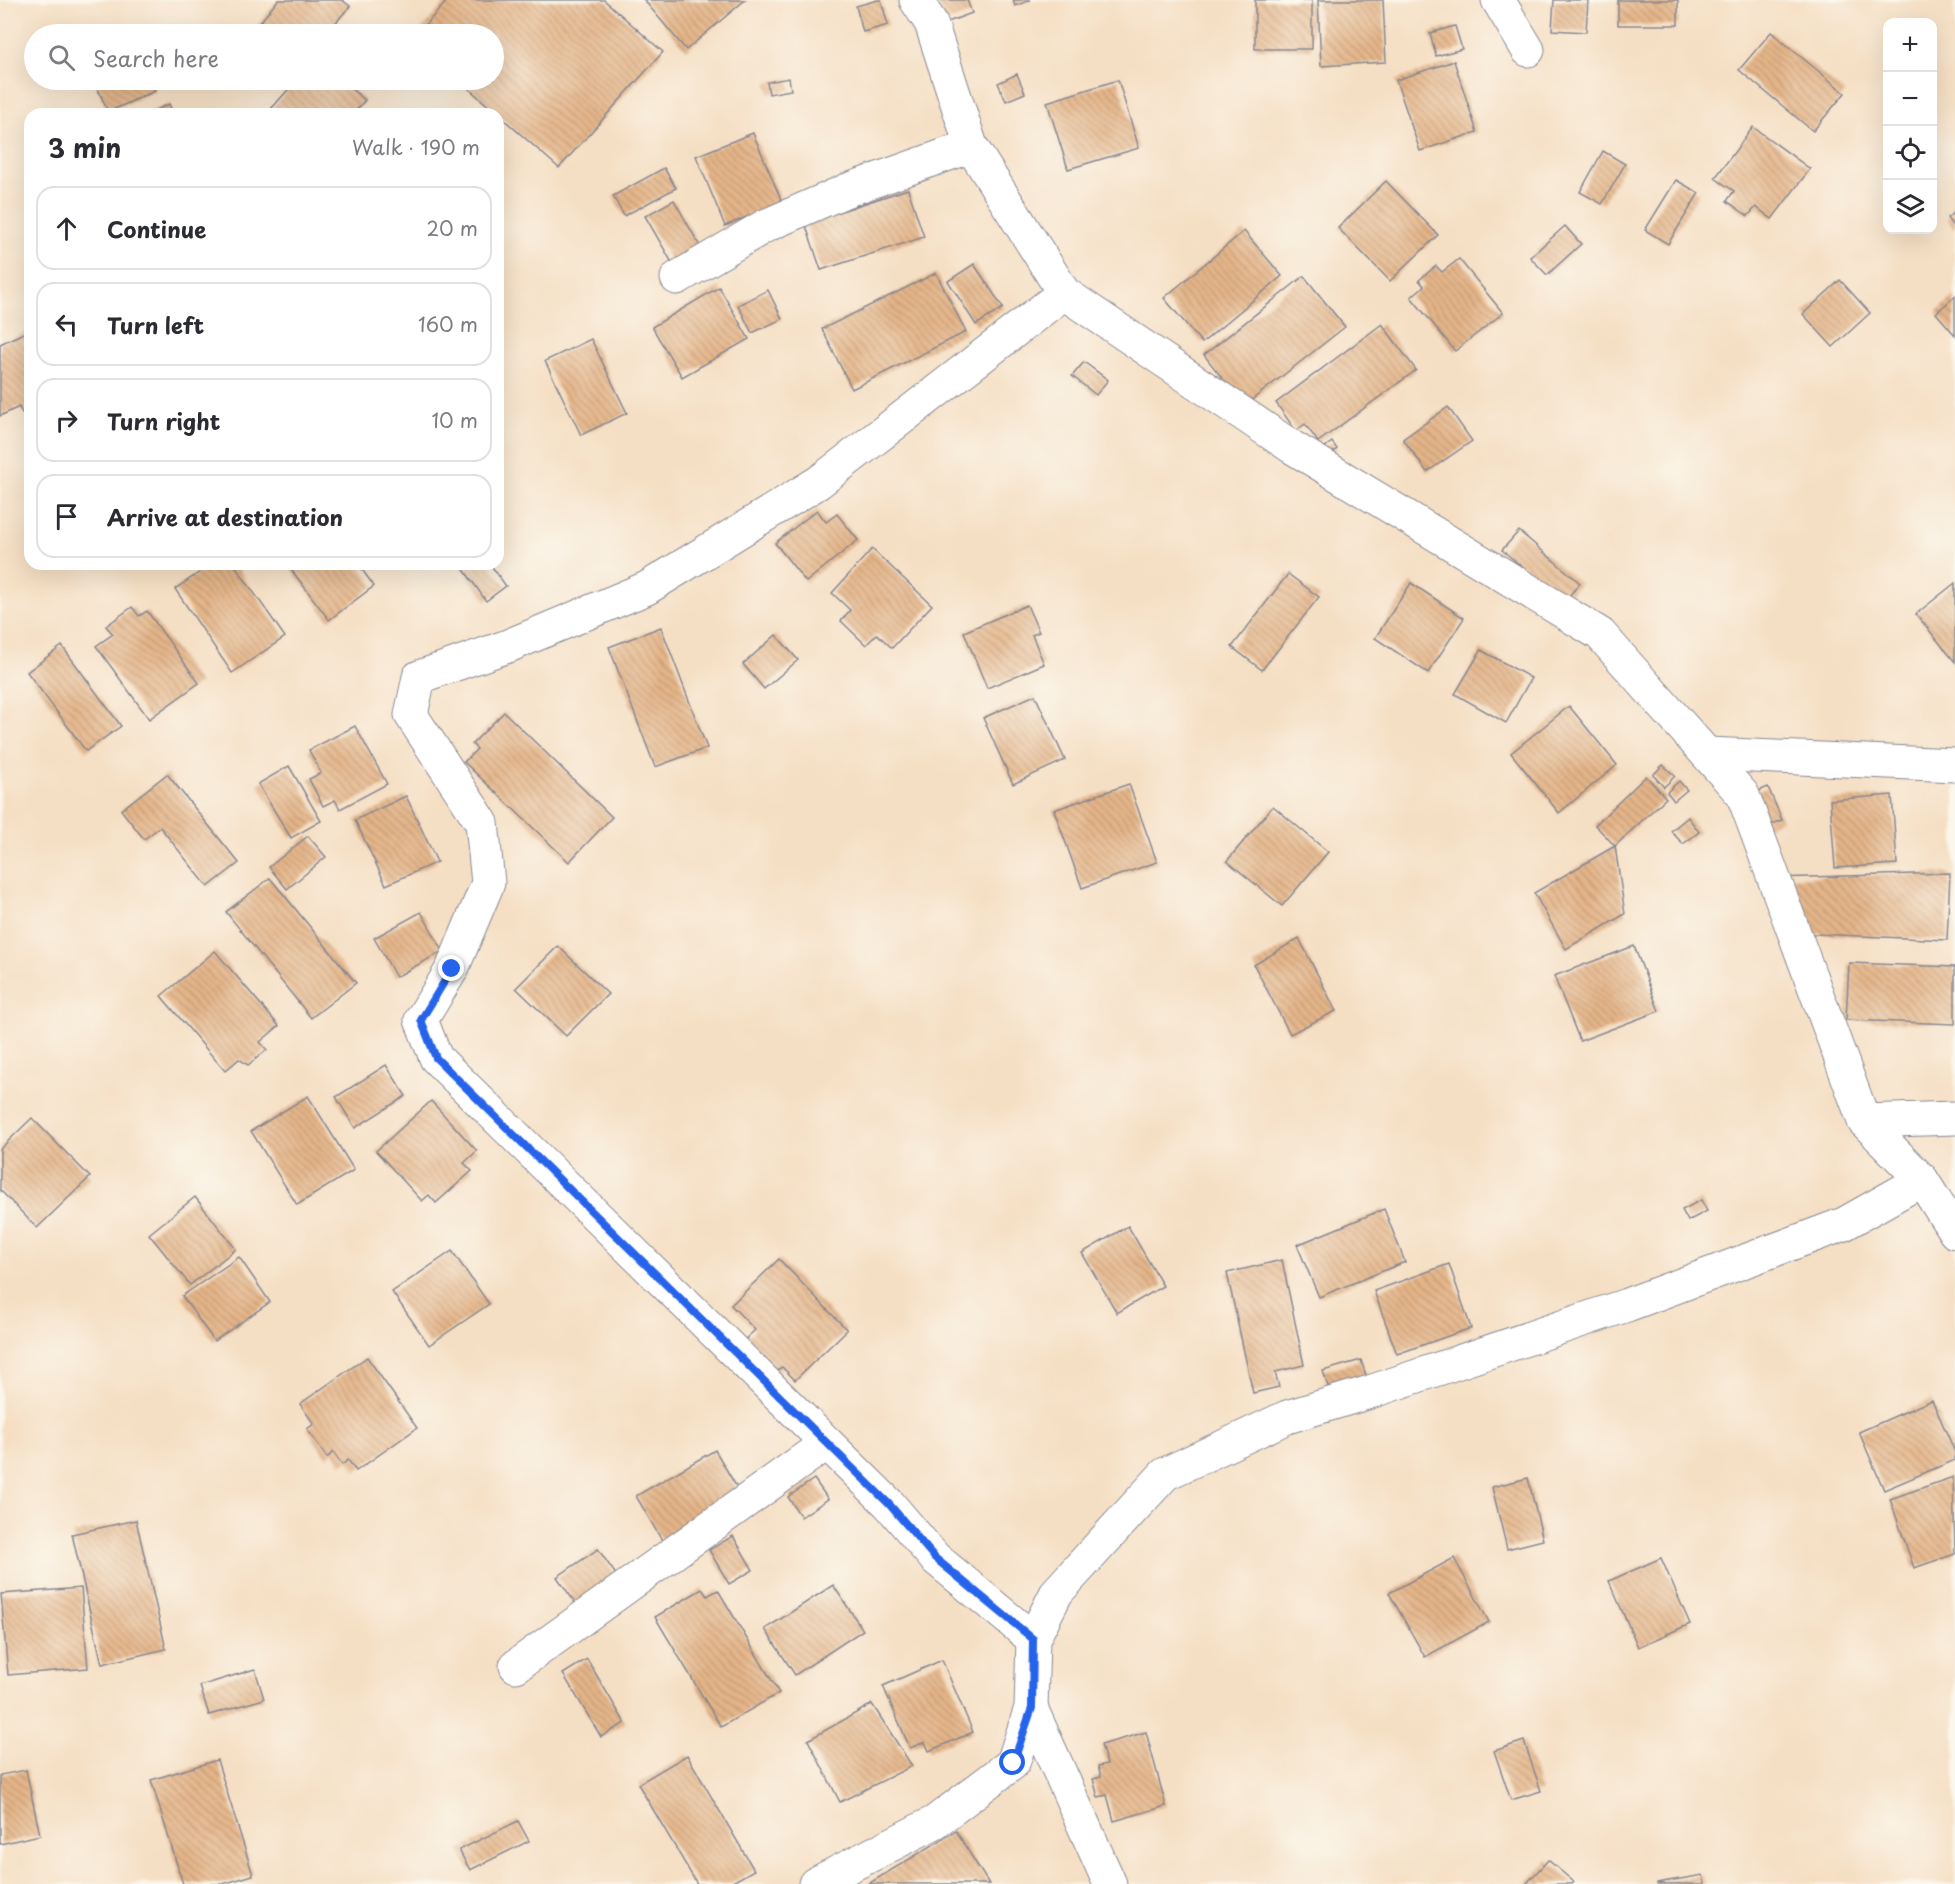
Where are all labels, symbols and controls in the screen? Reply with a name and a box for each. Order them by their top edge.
map controls [1883,18,1937,234]
button: + [1883,18,1937,72]
search box [24,24,504,90]
icon: search [45,41,78,74]
text: Search here [93,41,219,74]
button: − [1883,72,1937,126]
button: locate [1883,126,1937,180]
text: 3 min [48,128,121,167]
text: Walk · 190 m [352,132,480,162]
button: layers [1883,180,1937,234]
icon: ahead [50,212,83,245]
text: Continue [107,212,206,245]
text: 20 m [426,213,478,243]
icon: left [50,308,83,341]
text: Turn left [107,308,204,341]
text: 160 m [418,309,478,339]
icon: right [50,404,83,437]
text: Turn right [107,404,220,437]
text: 10 m [431,405,478,435]
icon: arrive [50,500,83,533]
text: Arrive at destination [107,500,343,533]
route end [438,955,464,981]
route start [999,1749,1025,1775]

